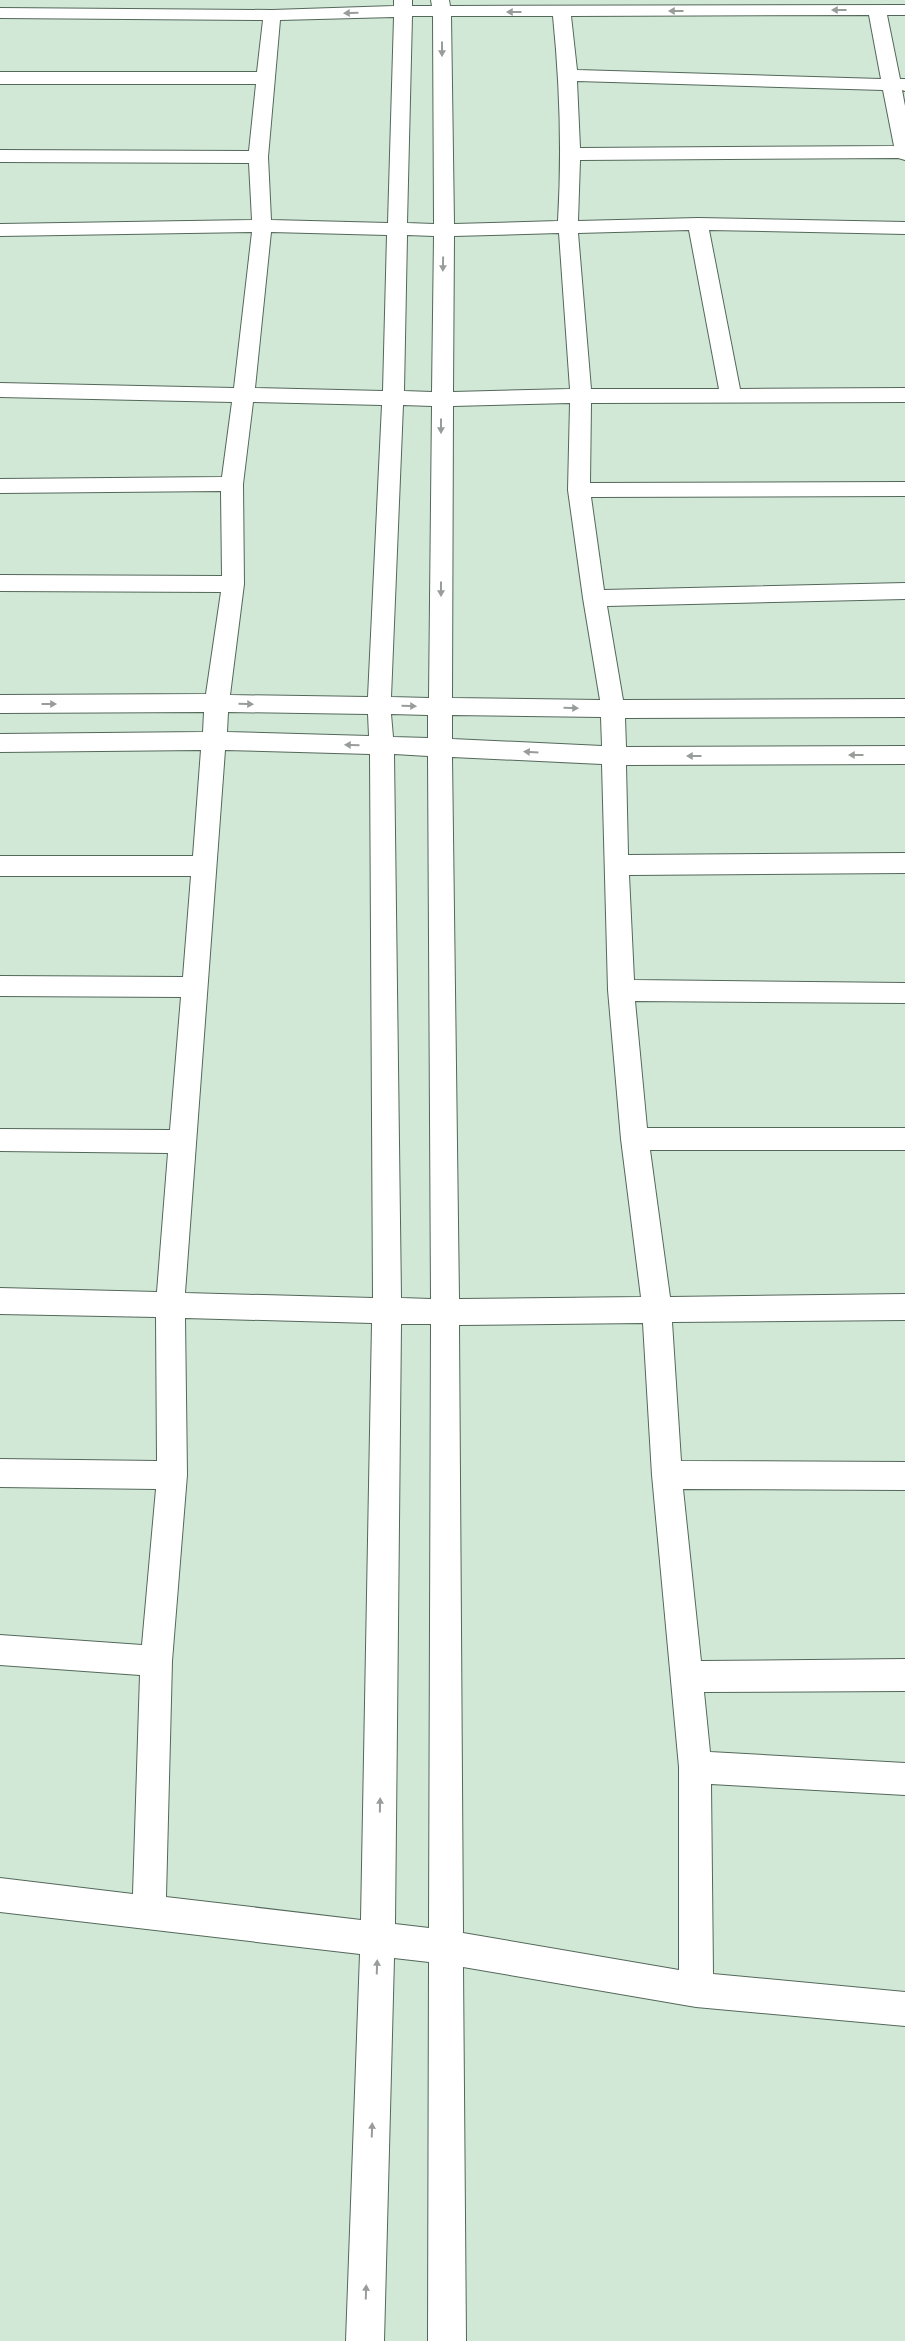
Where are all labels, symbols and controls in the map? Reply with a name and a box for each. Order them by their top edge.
one-way arrow [831,6,847,14]
one-way arrow [668,7,684,15]
one-way arrow [506,8,522,16]
one-way arrow [343,9,359,17]
one-way arrow [438,41,446,57]
one-way arrow [439,256,447,272]
one-way arrow [437,418,445,434]
one-way arrow [437,581,445,597]
one-way arrow [41,700,57,708]
one-way arrow [238,700,254,708]
one-way arrow [401,702,417,710]
one-way arrow [563,704,579,712]
one-way arrow [343,740,359,748]
one-way arrow [523,748,539,756]
one-way arrow [848,751,864,759]
one-way arrow [686,752,702,760]
one-way arrow [376,1797,384,1813]
one-way arrow [373,1959,381,1975]
one-way arrow [368,2122,376,2138]
one-way arrow [363,2284,371,2300]

